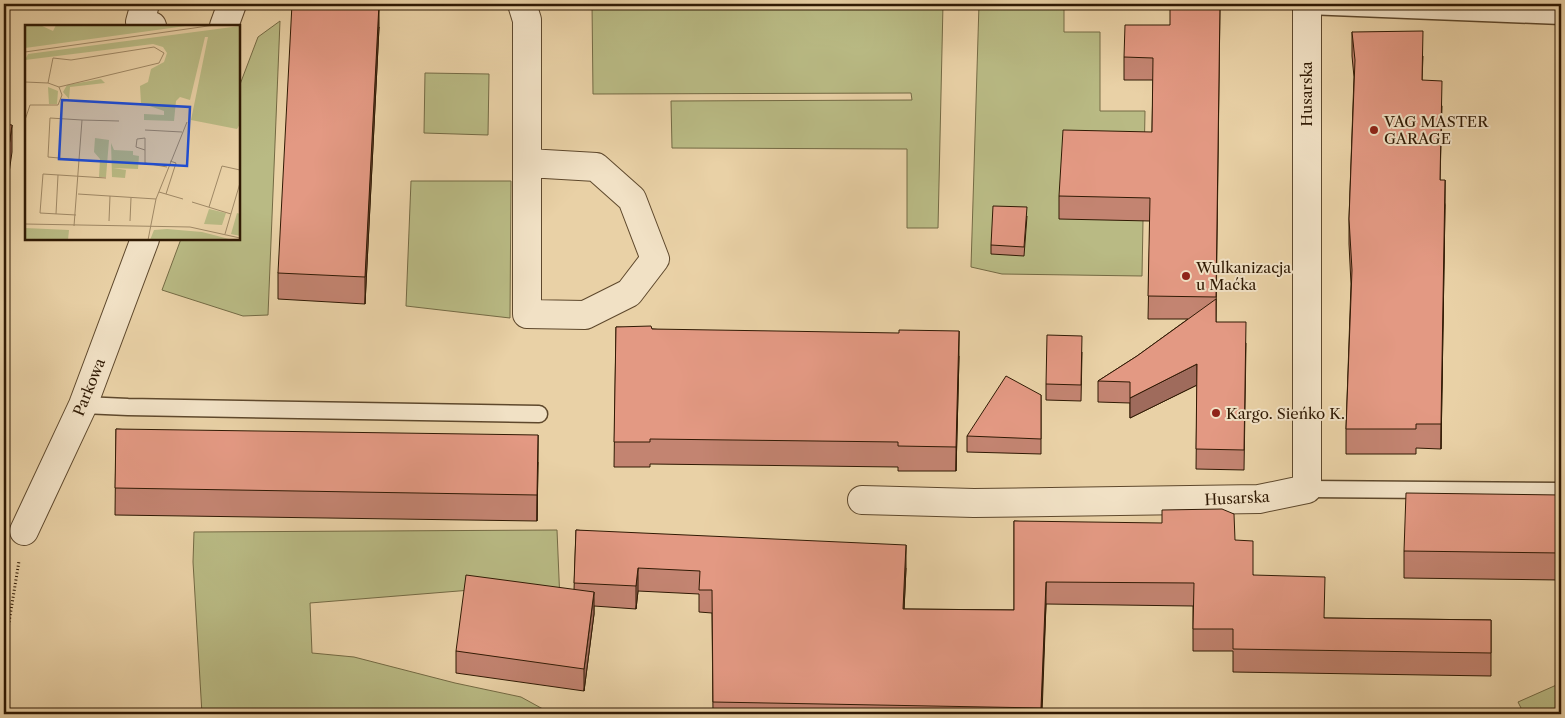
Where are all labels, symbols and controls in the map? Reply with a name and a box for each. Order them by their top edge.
inset map [25,25,240,240]
street label: Husarska [1297,61,1316,127]
place label: VAG MASTER GARAGE [1383,112,1489,148]
marker: VAG MASTER GARAGE [1368,124,1380,136]
place label: Wulkanizacja u Maćka [1195,258,1291,294]
marker: Wulkanizacja u Maćka [1180,270,1192,282]
street label: Parkowa [69,355,109,419]
place label: Kargo. Sieńko K. [1226,404,1345,423]
marker: Kargo. Sieńko K. [1210,407,1222,419]
street label: Husarska [1204,487,1270,509]

